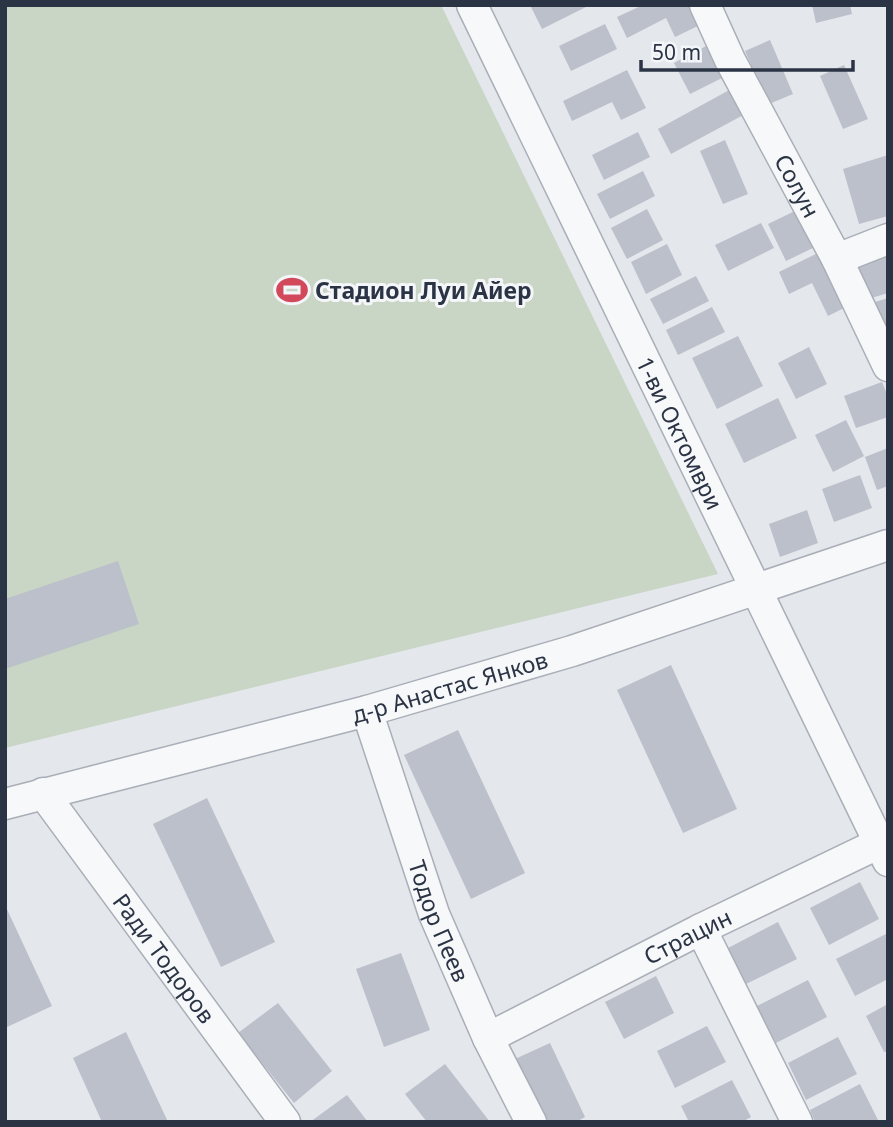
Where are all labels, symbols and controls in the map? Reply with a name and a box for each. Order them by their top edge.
scale bar [641,28,853,72]
text: 50 m [652,38,701,66]
street label: Солун [767,148,828,223]
sports icon: Стадион Луи Айер [275,273,309,307]
place label: Стадион Луи Айер [315,274,532,306]
street label: 1-ви Октомври [629,351,731,515]
street label: д-р Анастас Янков [349,643,551,730]
street label: Тодор Пеев [401,856,478,987]
street label: Ради Тодоров [106,887,223,1030]
street label: Страцин [638,901,737,972]

